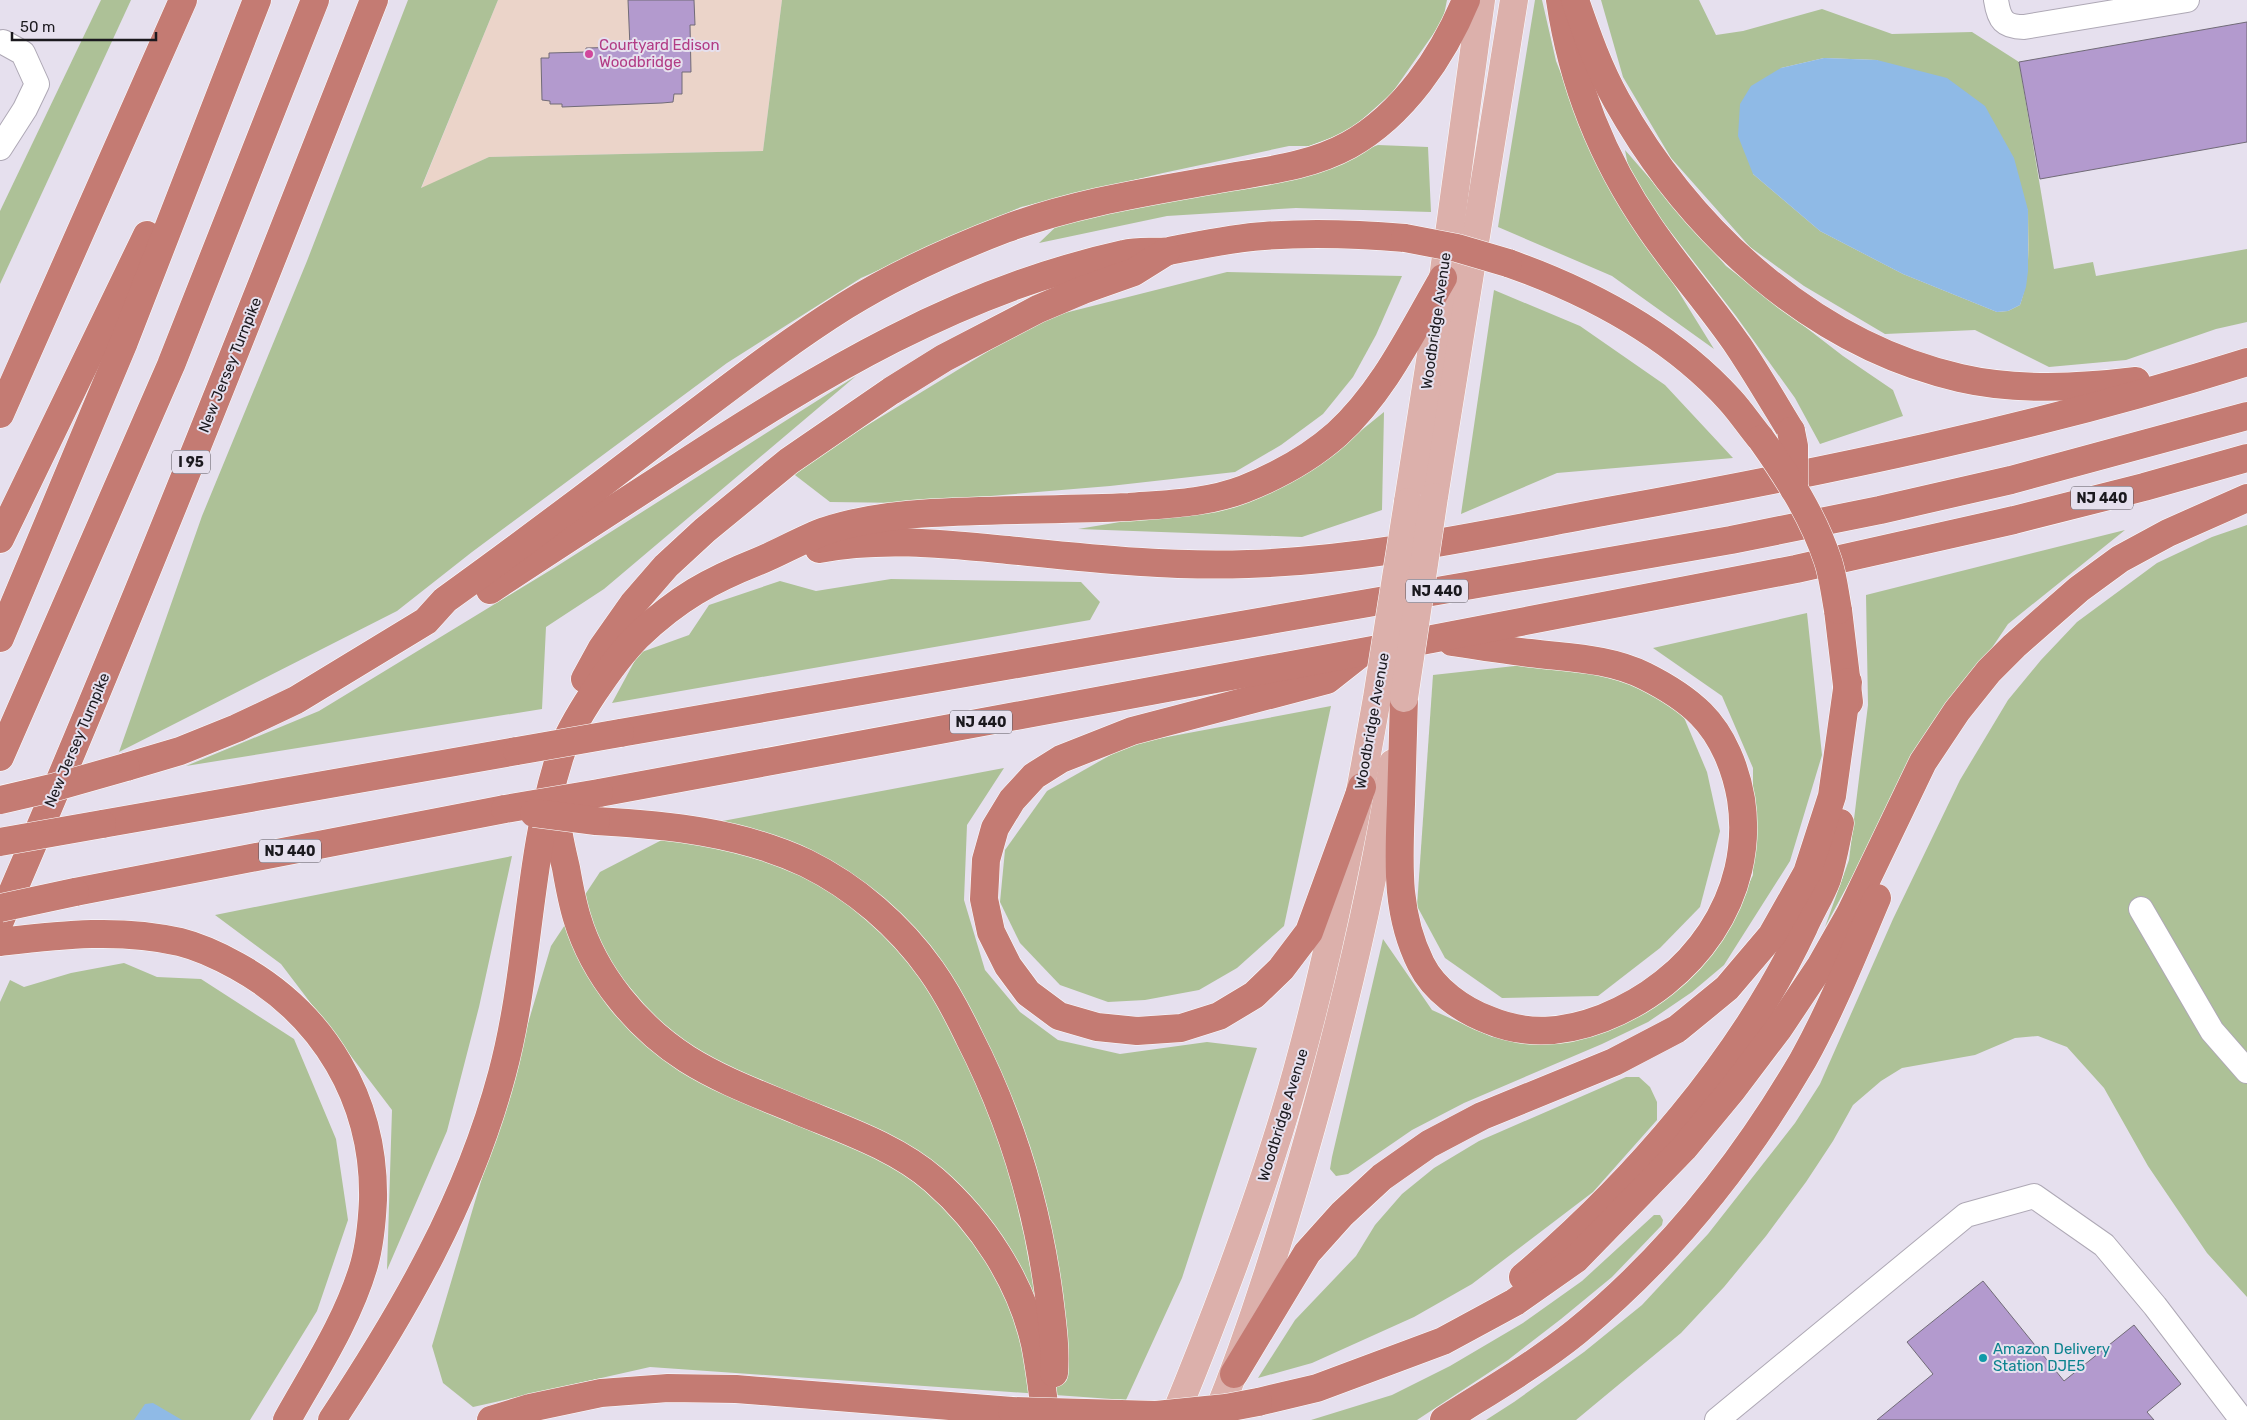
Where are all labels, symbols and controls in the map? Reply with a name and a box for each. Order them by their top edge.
scale bar [12,10,156,42]
text: 50 m [20,18,55,36]
place label: Courtyard Edison Woodbridge [599,36,720,71]
marker: Courtyard Edison Woodbridge [583,48,595,60]
street label: Woodbridge Avenue [1417,251,1455,391]
street label: New Jersey Turnpike [195,295,265,435]
road number: I 95 [172,451,210,474]
road number: NJ 440 [2071,486,2133,509]
road number: NJ 440 [1406,580,1468,602]
street label: Woodbridge Avenue [1351,651,1393,791]
street label: New Jersey Turnpike [41,670,113,810]
road number: NJ 440 [950,710,1012,734]
road number: NJ 440 [259,839,321,862]
street label: Woodbridge Avenue [1254,1046,1312,1184]
place label: Amazon Delivery Station DJE5 [1993,1340,2110,1375]
marker: Amazon Delivery Station DJE5 [1977,1352,1989,1364]

